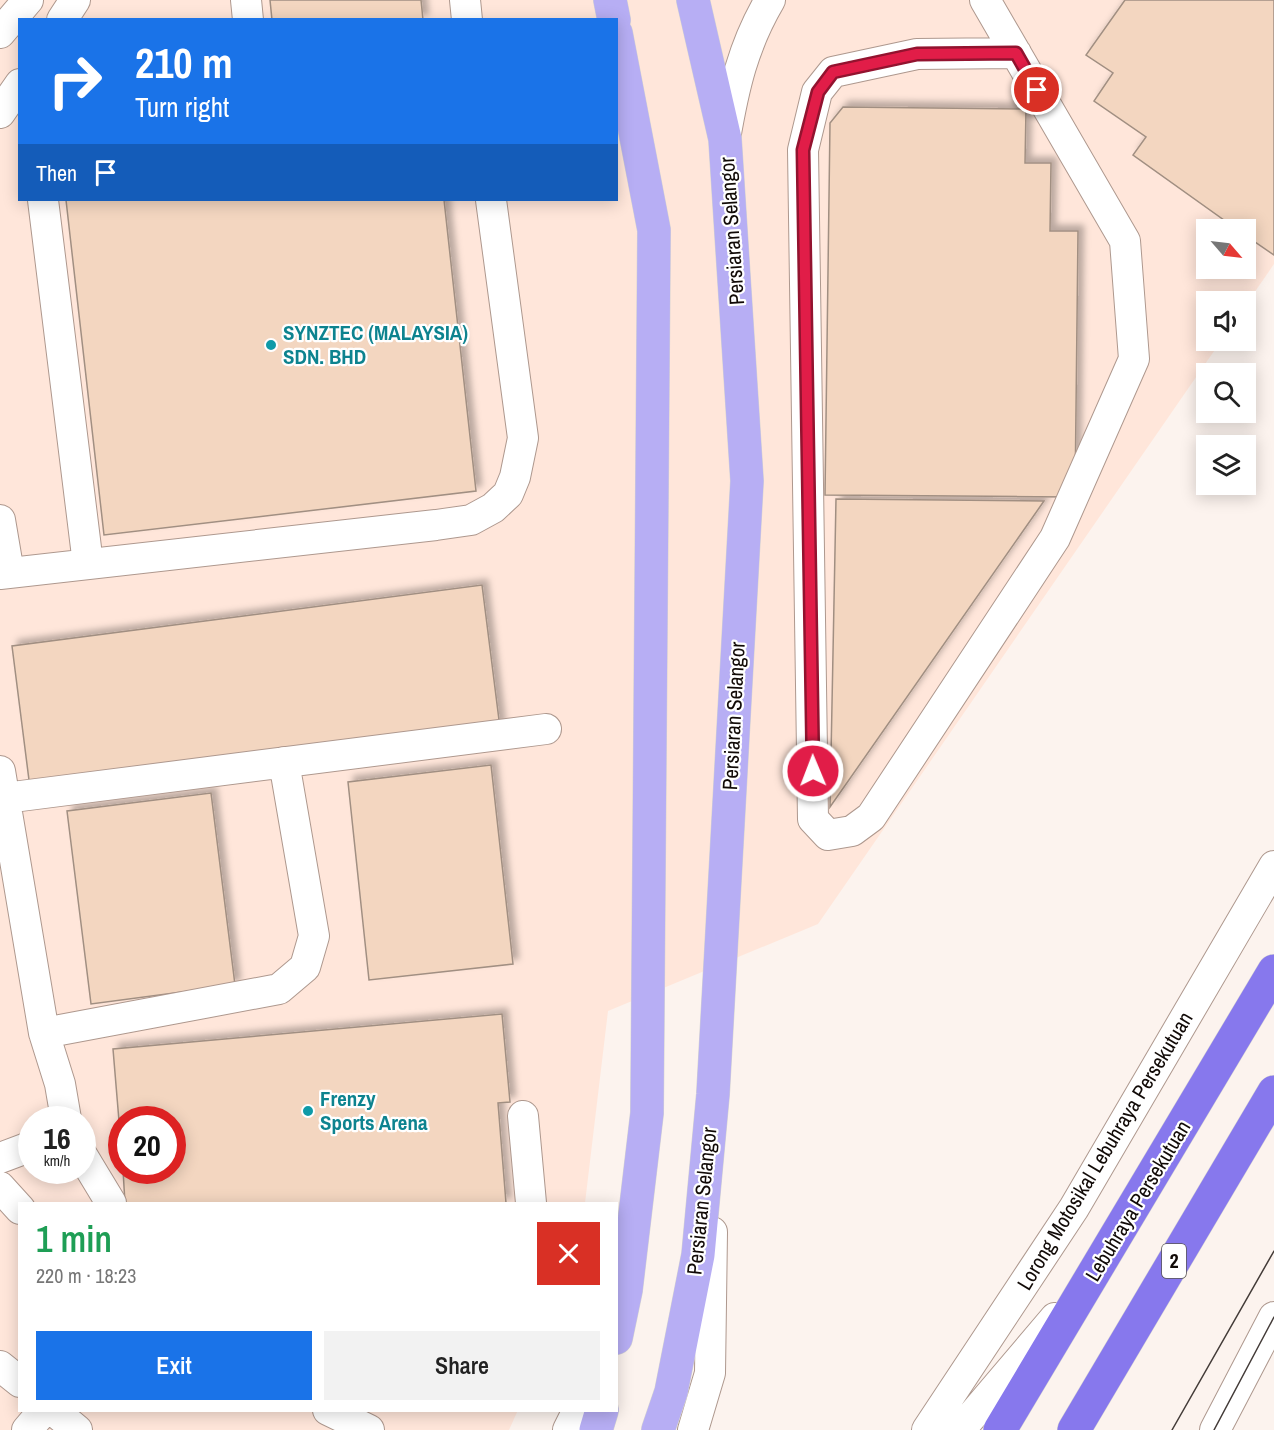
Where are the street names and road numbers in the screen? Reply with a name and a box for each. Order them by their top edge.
street label: Persiaran Selangor [712,156,751,306]
street label: Persiaran Selangor [715,641,752,791]
street label: Lorong Motosikal Lebuhraya Persekutuan [1012,1007,1198,1295]
street label: Lebuhraya Persekutuan [1080,1116,1196,1286]
street label: Persiaran Selangor [679,1125,724,1276]
road number: 2 [1162,1244,1186,1278]

